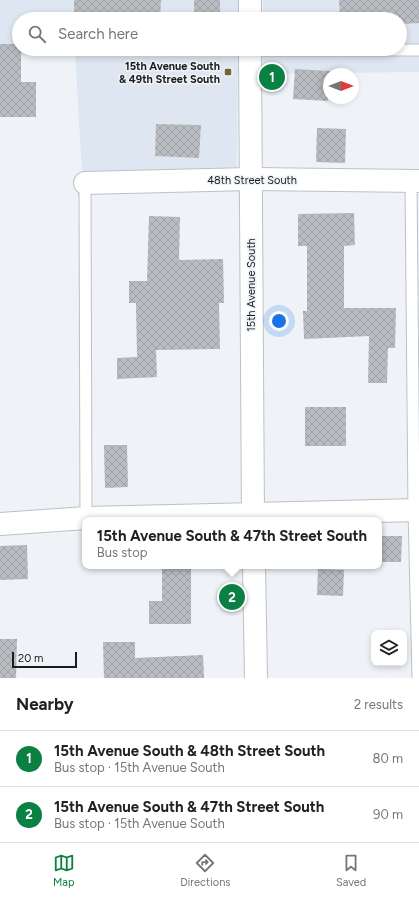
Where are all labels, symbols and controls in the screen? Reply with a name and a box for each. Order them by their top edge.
search box [12,12,407,56]
icon: search [26,23,48,45]
text: Search here [58,25,138,43]
place label: 15th Avenue South & 49th Street South [119,60,220,86]
pin: 1 [259,62,285,92]
marker: 15th Avenue South & 49th Street South [223,67,233,77]
north arrow [323,68,359,104]
street label: 48th Street South [207,174,297,187]
street label: 15th Avenue South [245,238,258,332]
your location [269,311,289,331]
popup [82,517,382,569]
text: 15th Avenue South & 47th Street South [97,527,367,545]
text: Bus stop [97,545,147,560]
pin: 2 [219,582,245,612]
map controls [371,630,407,666]
button: layers [371,630,407,666]
scale bar [12,650,77,669]
text: 20 m [18,652,43,665]
text: Nearby [16,694,74,714]
text: 2 results [354,697,403,712]
text: 15th Avenue South & 48th Street South [54,742,325,760]
text: 1 [26,751,32,766]
text: 80 m [372,751,403,766]
text: Bus stop · 15th Avenue South [54,760,225,775]
text: 15th Avenue South & 47th Street South [54,798,324,816]
text: 2 [25,807,33,822]
text: 90 m [373,807,403,822]
text: Bus stop · 15th Avenue South [54,816,225,831]
tab: Map [53,852,75,889]
tab: Directions [180,852,230,889]
tab: Saved [336,852,366,889]

